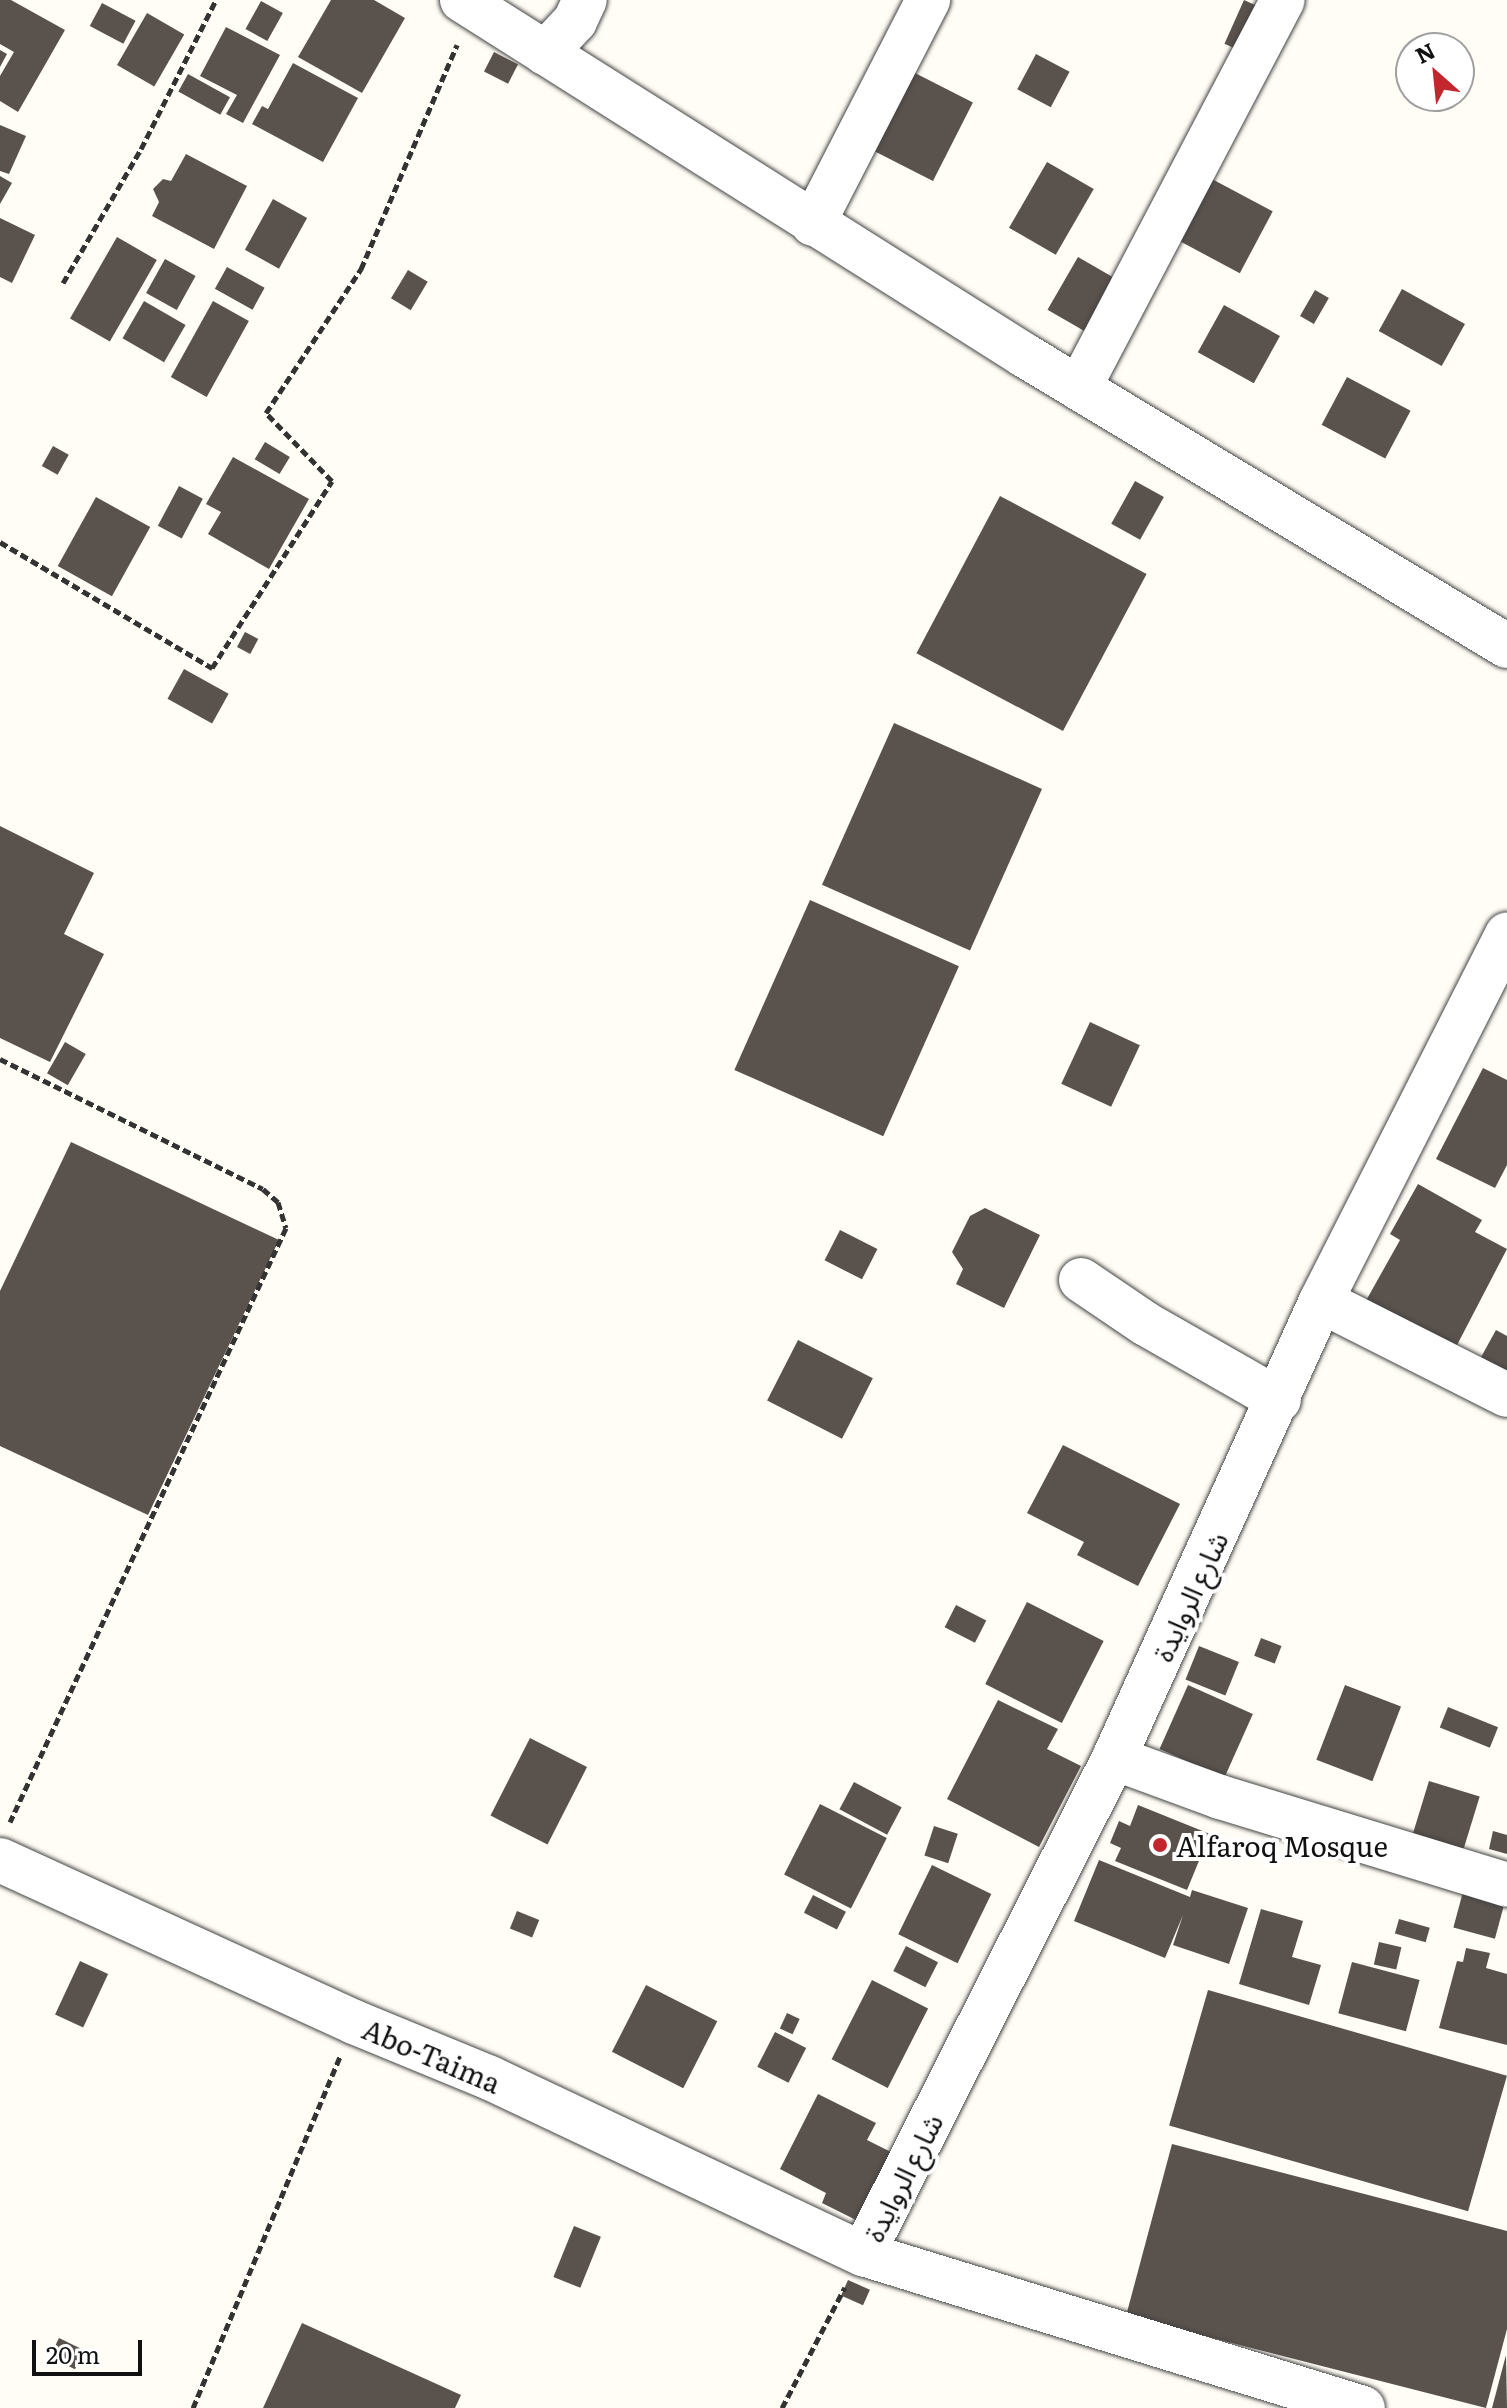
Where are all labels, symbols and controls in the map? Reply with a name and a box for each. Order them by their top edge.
north arrow [1395,32,1475,112]
text: N [1409,33,1441,71]
street label: شارع الروايدة [1144,1526,1234,1666]
place label: Alfaroq Mosque [1176,1828,1388,1862]
marker: Alfaroq Mosque [1151,1836,1169,1854]
street label: Abo-Taima [358,2011,506,2099]
street label: شارع الروايدة [855,2107,949,2247]
scale bar [36,2324,146,2374]
text: 20 m [46,2336,100,2371]

